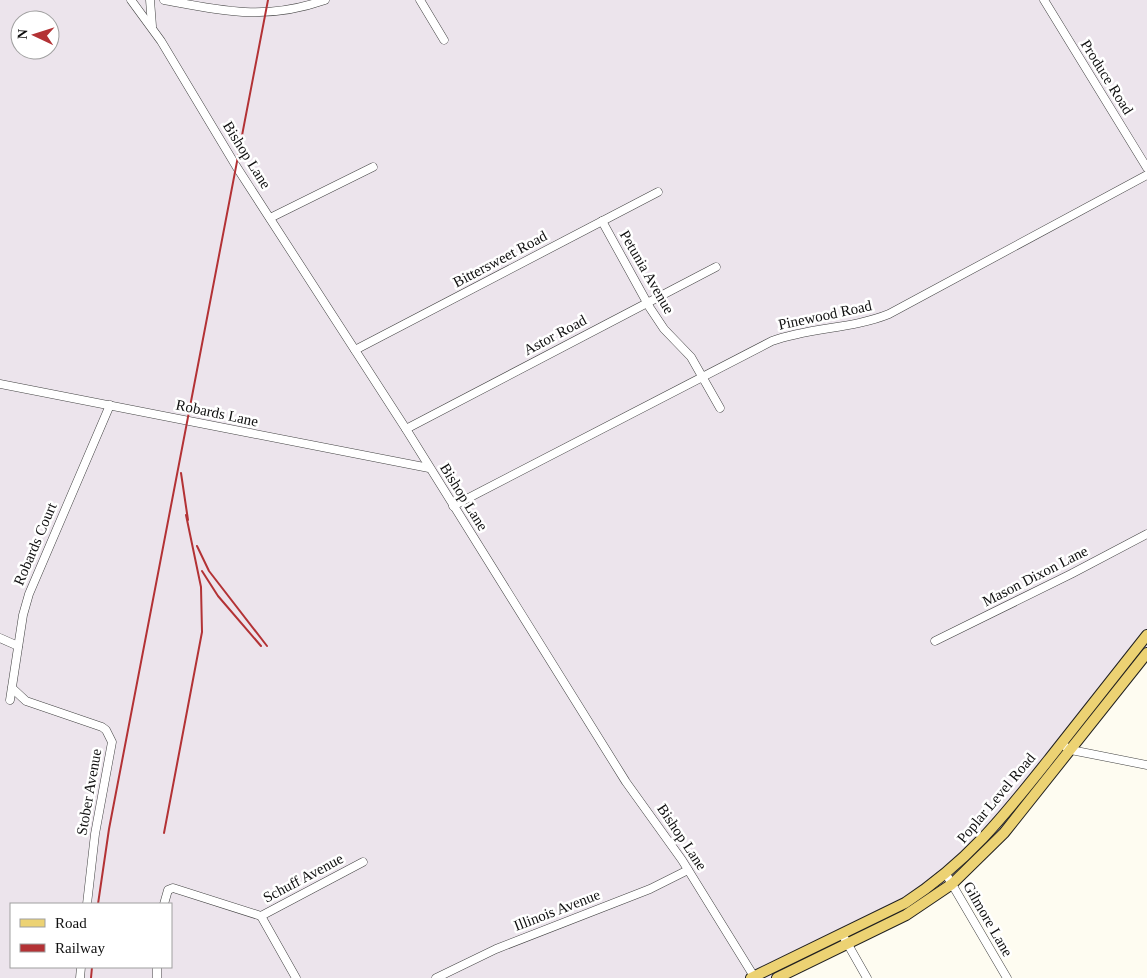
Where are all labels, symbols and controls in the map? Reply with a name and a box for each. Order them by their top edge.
north arrow [10,10,60,60]
text: N [15,29,30,40]
street label: Produce Road [1078,37,1136,118]
street label: Bishop Lane [220,118,274,192]
street label: Bittersweet Road [450,227,550,290]
street label: Petunia Avenue [617,228,677,317]
street label: Pinewood Road [777,297,874,333]
street label: Astor Road [521,312,590,358]
street label: Robards Lane [174,396,260,430]
street label: Bishop Lane [437,460,491,534]
street label: Robards Court [10,500,60,588]
street label: Mason Dixon Lane [980,542,1091,609]
street label: Stober Avenue [74,747,105,837]
street label: Poplar Level Road [954,749,1039,846]
street label: Bishop Lane [654,801,710,873]
street label: Schuff Avenue [260,850,346,906]
street label: Gilmore Lane [960,879,1016,960]
street label: Illinois Avenue [512,886,603,934]
legend [10,903,172,968]
text: Road [55,915,87,931]
text: Railway [55,940,105,956]

